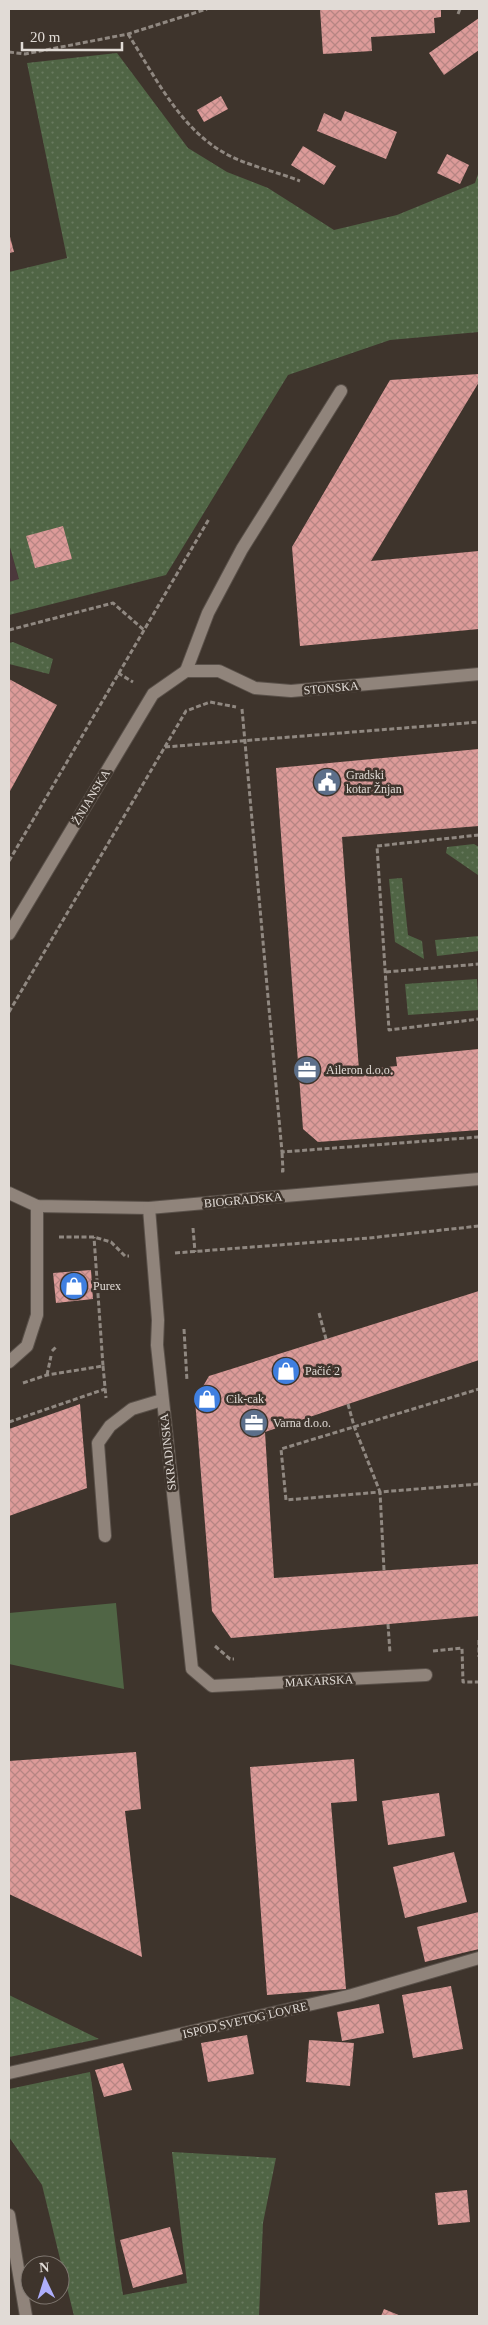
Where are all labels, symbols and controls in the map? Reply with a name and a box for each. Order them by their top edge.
scale bar [22,20,122,52]
text: 20 m [30,29,61,45]
street label: STONSKA [303,679,359,697]
street label: ŽNJANSKA [69,767,113,827]
public building icon: Gradski kotar Žnjan [312,767,342,797]
place label: Gradski kotar Žnjan [346,768,402,796]
office icon: Aileron d.o.o. [292,1055,322,1085]
place label: Aileron d.o.o. [326,1063,393,1077]
street label: BIOGRADSKA [203,1190,283,1210]
shop icon: Purex [59,1271,89,1301]
place label: Purex [93,1279,121,1293]
shop icon: Pačić 2 [271,1356,301,1386]
place label: Pačić 2 [305,1364,340,1378]
shop icon: Cik-cak [192,1384,222,1414]
place label: Cik-cak [226,1392,264,1406]
office icon: Varna d.o.o. [239,1408,269,1438]
street label: SKRADINSKA [157,1412,179,1491]
place label: Varna d.o.o. [273,1416,331,1430]
street label: MAKARSKA [284,1672,354,1690]
street label: ISPOD SVETOG LOVRE [181,1999,309,2041]
north arrow [20,2255,70,2305]
text: N [39,2260,50,2275]

